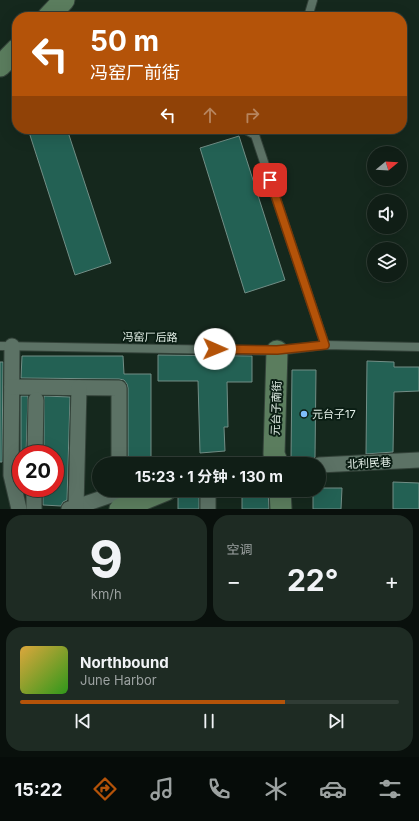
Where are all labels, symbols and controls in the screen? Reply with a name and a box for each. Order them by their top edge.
text: 50 m [90,24,159,58]
icon: left [24,28,76,80]
text: 冯窑厂前街 [90,62,180,83]
icon: left [157,104,179,126]
icon: ahead [199,104,221,126]
icon: right [241,104,263,126]
north arrow [367,146,407,186]
map controls [367,146,407,282]
pin [253,163,287,197]
icon: arrive [259,169,281,191]
button: sound [367,194,407,234]
button: layers [367,242,407,282]
position arrow [194,328,236,370]
street label: 冯窑厂后路 [122,330,178,344]
street label: 元台子南街 [268,380,284,436]
place label: 元台子17 [312,407,356,421]
marker: 元台子17 [299,409,309,419]
speed limit sign: 20 [12,445,64,497]
street label: 北利民巷 [347,455,391,471]
text: 15:23 · 1 分钟 · 130 m [135,467,283,486]
text: 9 [89,528,123,591]
text: 空调 [227,541,253,557]
text: 22° [287,562,339,598]
text: − [227,568,241,594]
text: + [384,568,399,594]
text: km/h [91,586,122,602]
text: Northbound [80,653,169,672]
text: June Harbor [80,672,157,688]
icon: previous [72,710,94,732]
icon: pause [198,710,220,732]
icon: next [325,710,347,732]
icon: directions [91,775,119,803]
icon: music [148,775,176,803]
icon: phone [205,775,233,803]
icon: climate [262,775,290,803]
icon: car [319,775,347,803]
icon: filters [376,775,404,803]
text: 15:22 [15,779,62,800]

